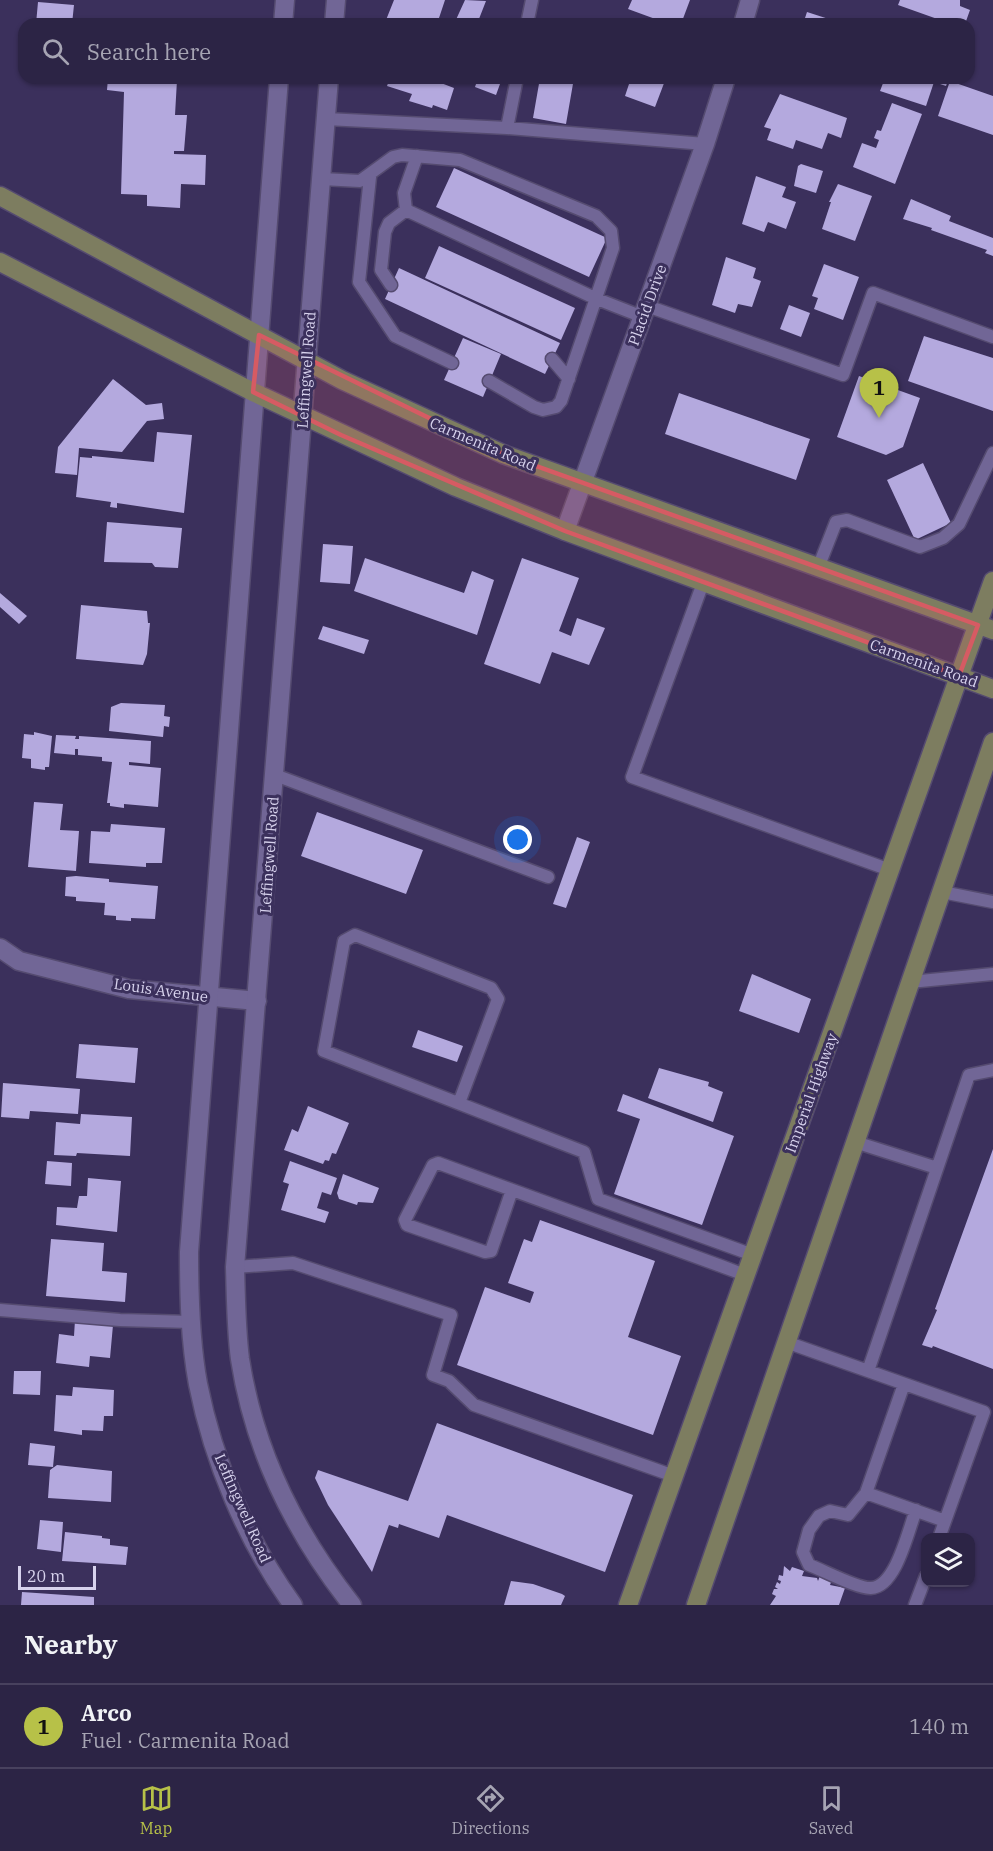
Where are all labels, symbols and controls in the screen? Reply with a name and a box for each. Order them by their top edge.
search box [18,18,975,84]
icon: search [39,35,72,68]
text: Search here [87,37,211,66]
street label: Placid Drive [624,262,670,348]
street label: Leffingwell Road [292,311,320,429]
pin: 1 [860,368,898,418]
street label: Carmenita Road [427,413,539,475]
street label: Carmenita Road [867,635,981,691]
street label: Leffingwell Road [255,796,283,914]
your location [503,825,532,854]
street label: Louis Avenue [113,974,209,1006]
street label: Imperial Highway [781,1031,841,1155]
street label: Leffingwell Road [210,1451,276,1565]
map controls [921,1533,975,1587]
button: layers [921,1533,975,1587]
scale bar [18,1563,96,1590]
text: 20 m [27,1566,65,1586]
text: Nearby [24,1627,118,1661]
text: Arco [81,1698,132,1727]
text: 1 [38,1713,50,1740]
text: 140 m [909,1713,969,1740]
text: Fuel · Carmenita Road [81,1727,290,1754]
tab: Map [140,1782,173,1838]
tab: Directions [452,1782,530,1838]
tab: Saved [809,1782,853,1838]

